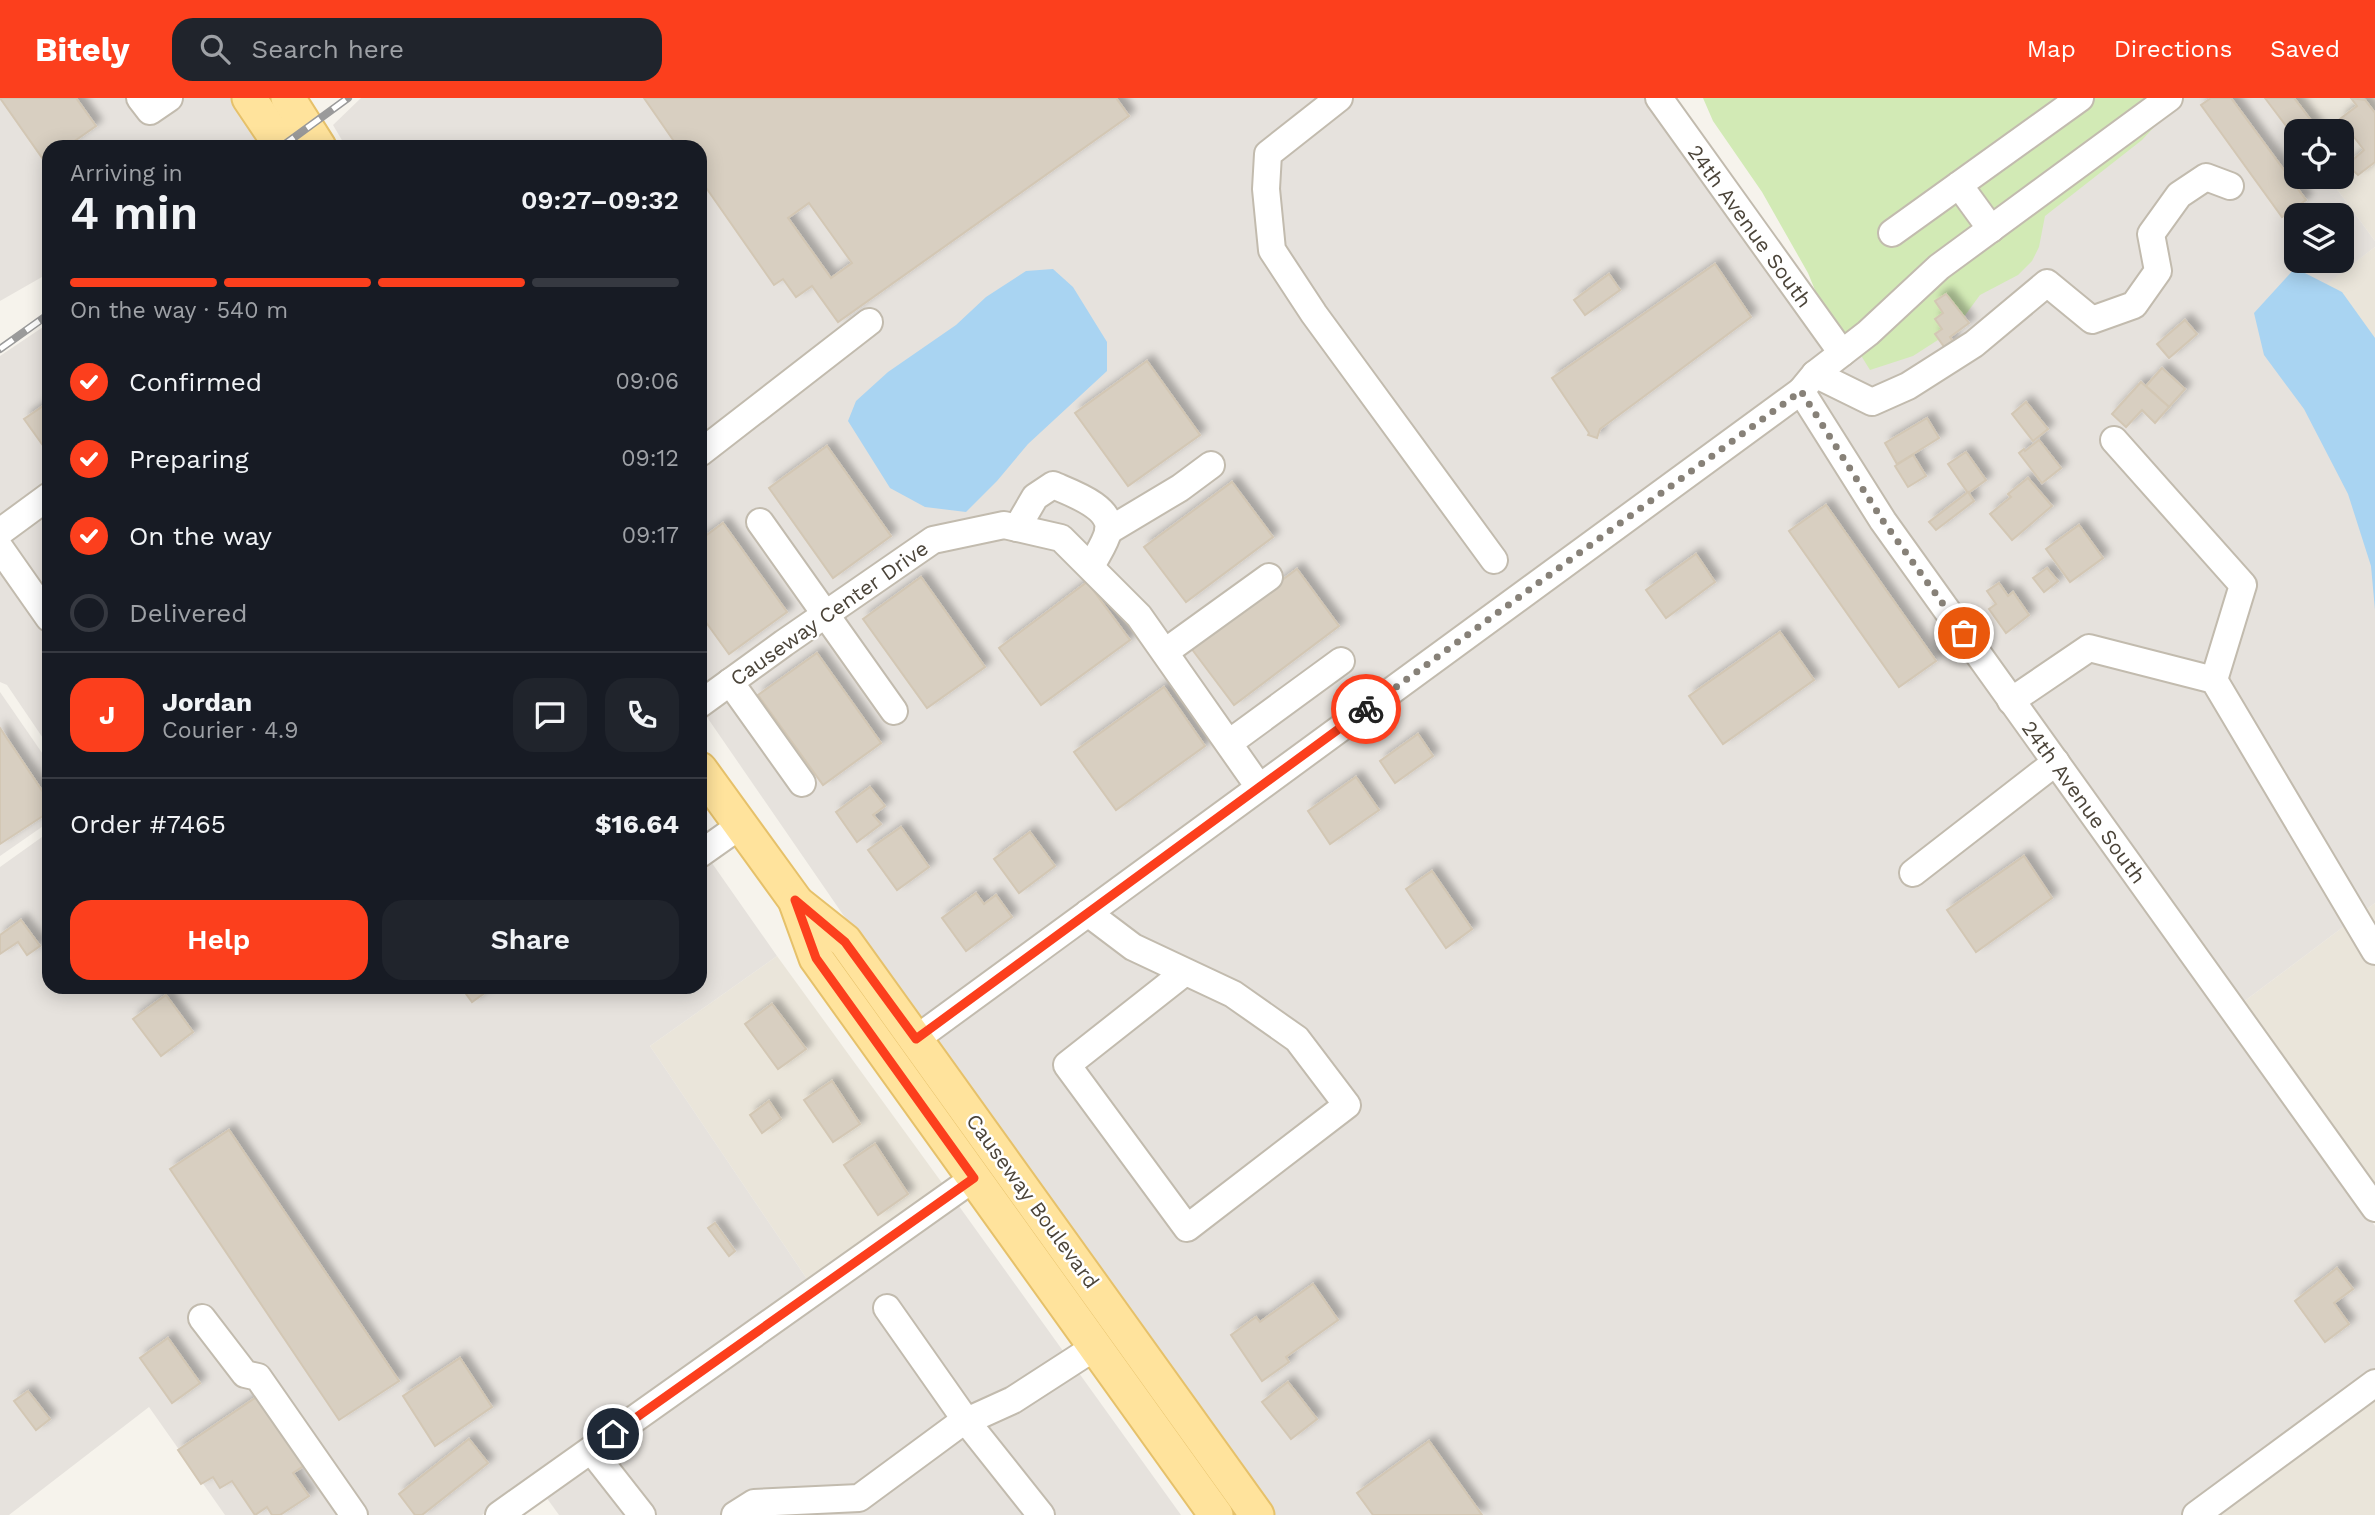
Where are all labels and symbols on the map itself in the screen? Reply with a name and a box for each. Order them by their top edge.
street label: 24th Avenue South [1683,140,1817,312]
street label: Causeway Center Drive [725,535,933,691]
pin [1934,603,1994,663]
courier [1331,674,1401,744]
street label: 24th Avenue South [2017,716,2151,888]
street label: Causeway Boulevard [961,1109,1105,1293]
pin [583,1404,643,1464]

